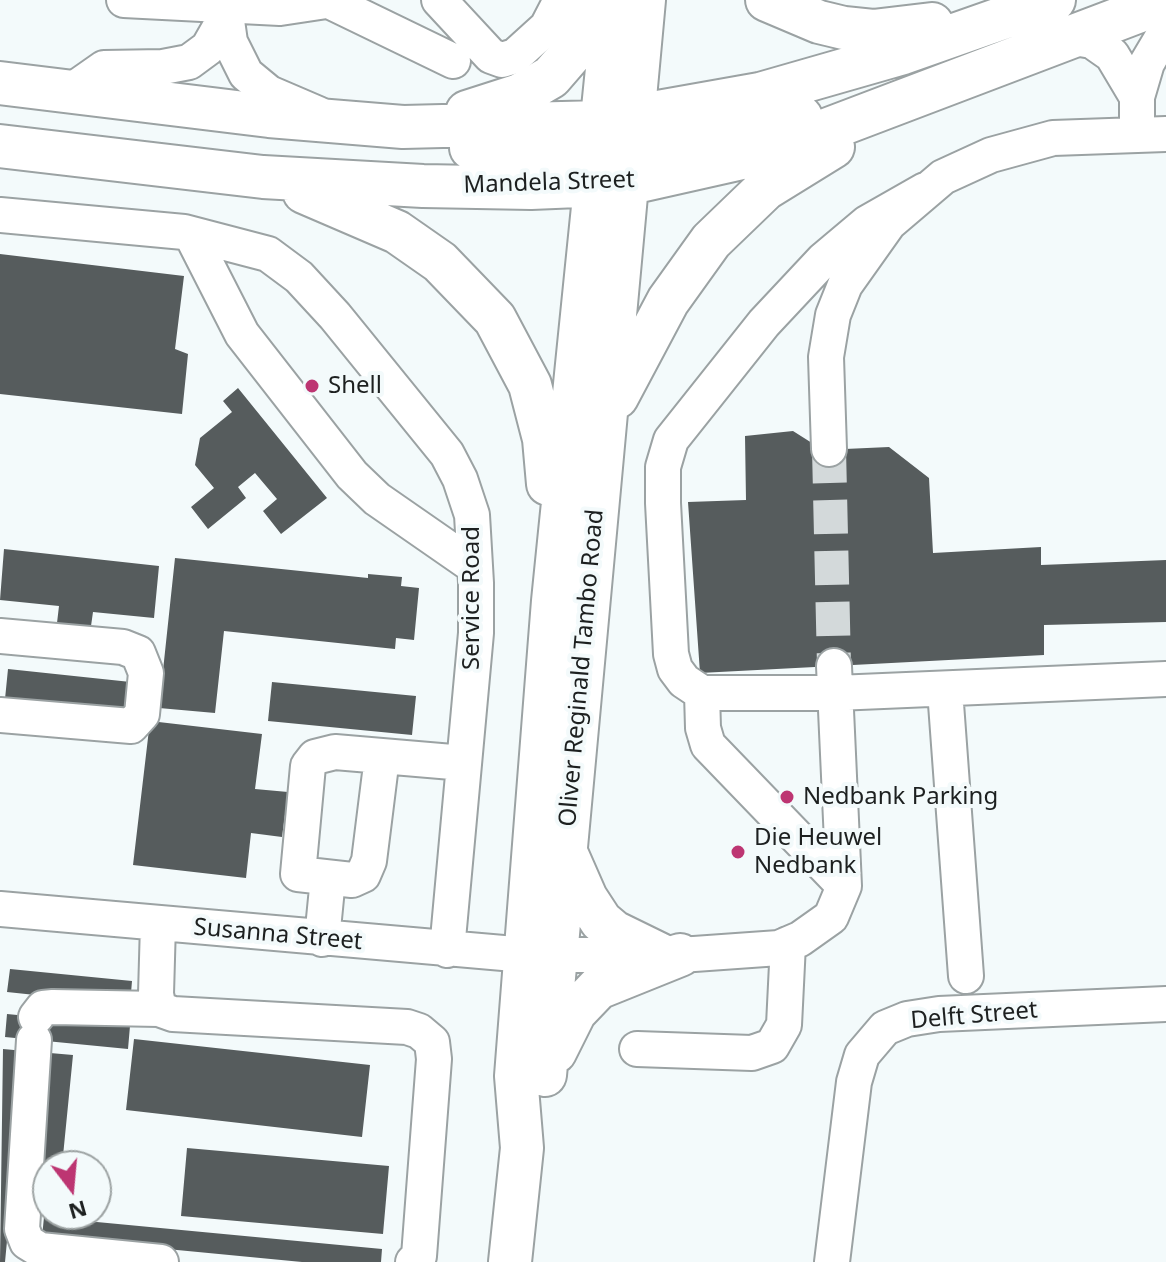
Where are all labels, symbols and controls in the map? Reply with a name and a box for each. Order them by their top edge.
street label: Mandela Street [463,166,635,200]
place label: Shell [328,372,382,400]
marker: Shell [303,377,321,395]
street label: Oliver Reginald Tambo Road [554,508,610,828]
street label: Service Road [458,526,486,670]
place label: Nedbank Parking [803,783,998,811]
marker: Nedbank Parking [778,788,796,806]
place label: Die Heuwel Nedbank [754,824,882,880]
marker: Die Heuwel Nedbank [729,843,747,861]
street label: Susanna Street [192,913,364,957]
street label: Delft Street [909,996,1039,1036]
north arrow [32,1150,112,1230]
text: N [65,1194,91,1228]

